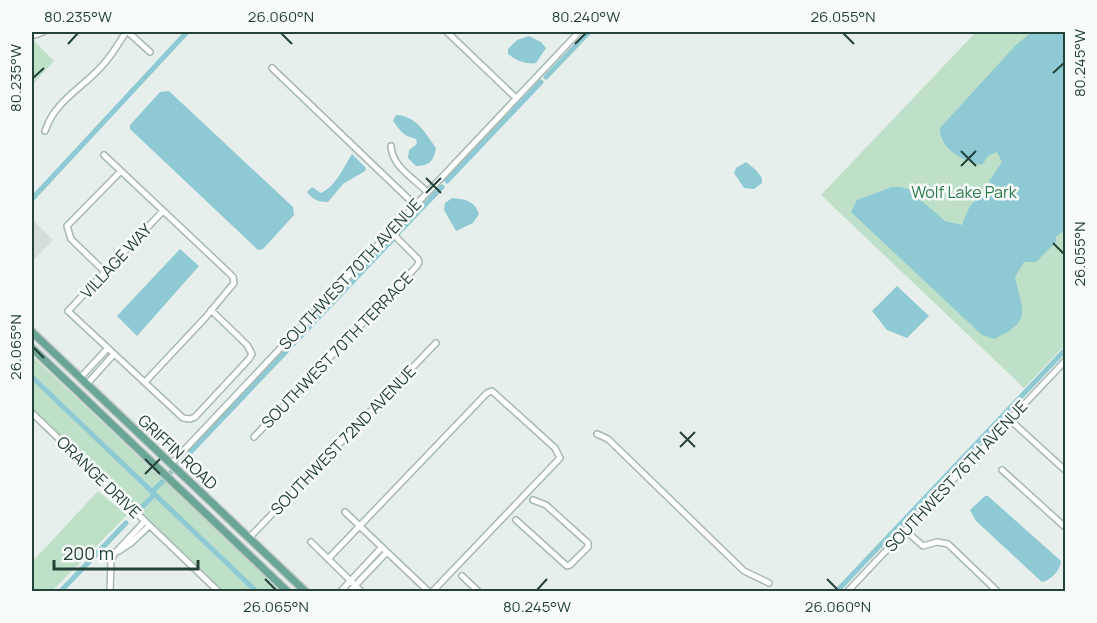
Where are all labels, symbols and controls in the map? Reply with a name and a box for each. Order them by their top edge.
text: 80.235°W [44,6,112,27]
text: 26.060°N [248,6,314,27]
text: 80.240°W [552,6,620,27]
text: 26.055°N [810,6,876,27]
text: 80.245°W [1069,29,1090,97]
text: 80.235°W [5,44,26,112]
park label: Wolf Lake Park [911,181,1018,203]
street label: SOUTHWEST 70TH AVENUE [274,194,426,354]
street label: VILLAGE WAY [76,219,157,303]
text: 26.055°N [1069,221,1090,287]
street label: SOUTHWEST 70TH TERRACE [256,267,418,433]
text: 26.065°N [5,314,26,380]
street label: SOUTHWEST 72ND AVENUE [266,360,420,520]
street label: SOUTHWEST 76TH AVENUE [880,395,1032,557]
street label: GRIFFIN ROAD [133,409,223,495]
street label: ORANGE DRIVE [52,431,146,523]
scale bar [54,533,198,571]
text: 200 m [63,541,114,565]
text: 26.065°N [243,596,309,617]
text: 80.245°W [503,596,571,617]
text: 26.060°N [805,596,871,617]

